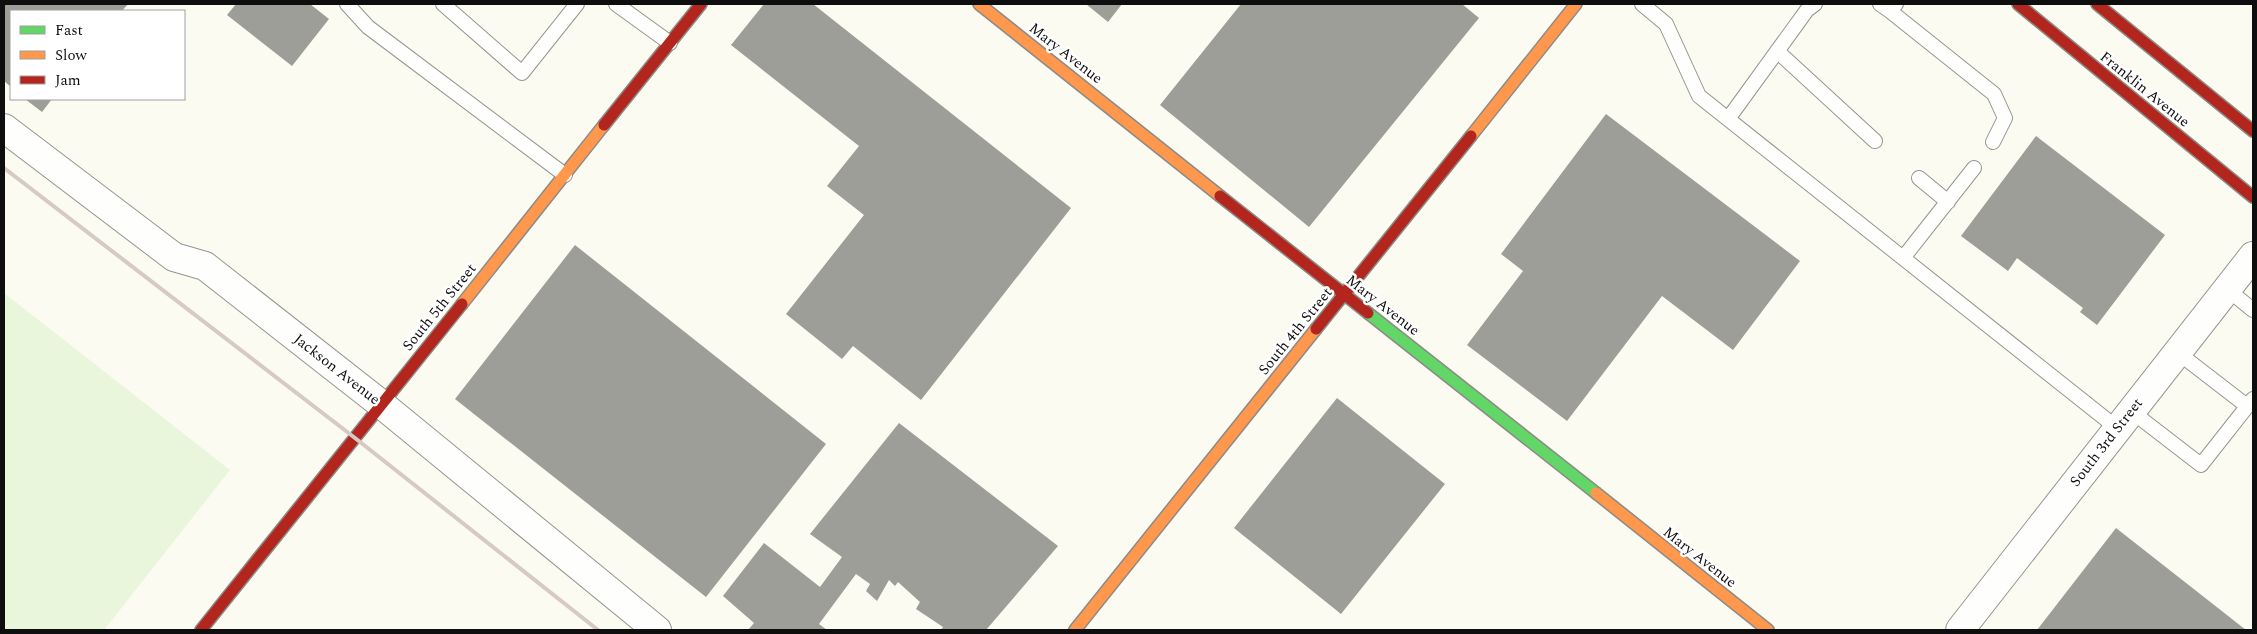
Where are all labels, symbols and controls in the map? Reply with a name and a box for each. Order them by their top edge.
legend [10,10,185,100]
street label: Mary Avenue [1024,17,1108,90]
text: Fast [55,19,83,42]
text: Slow [55,44,87,67]
street label: Franklin Avenue [2095,46,2195,133]
text: Jam [55,69,81,92]
street label: South 5th Street [397,258,482,356]
street label: Mary Avenue [1341,269,1425,342]
street label: South 4th Street [1253,282,1338,380]
street label: Jackson Avenue [288,328,385,411]
street label: South 3rd Street [2064,393,2149,492]
street label: Mary Avenue [1658,521,1742,594]

